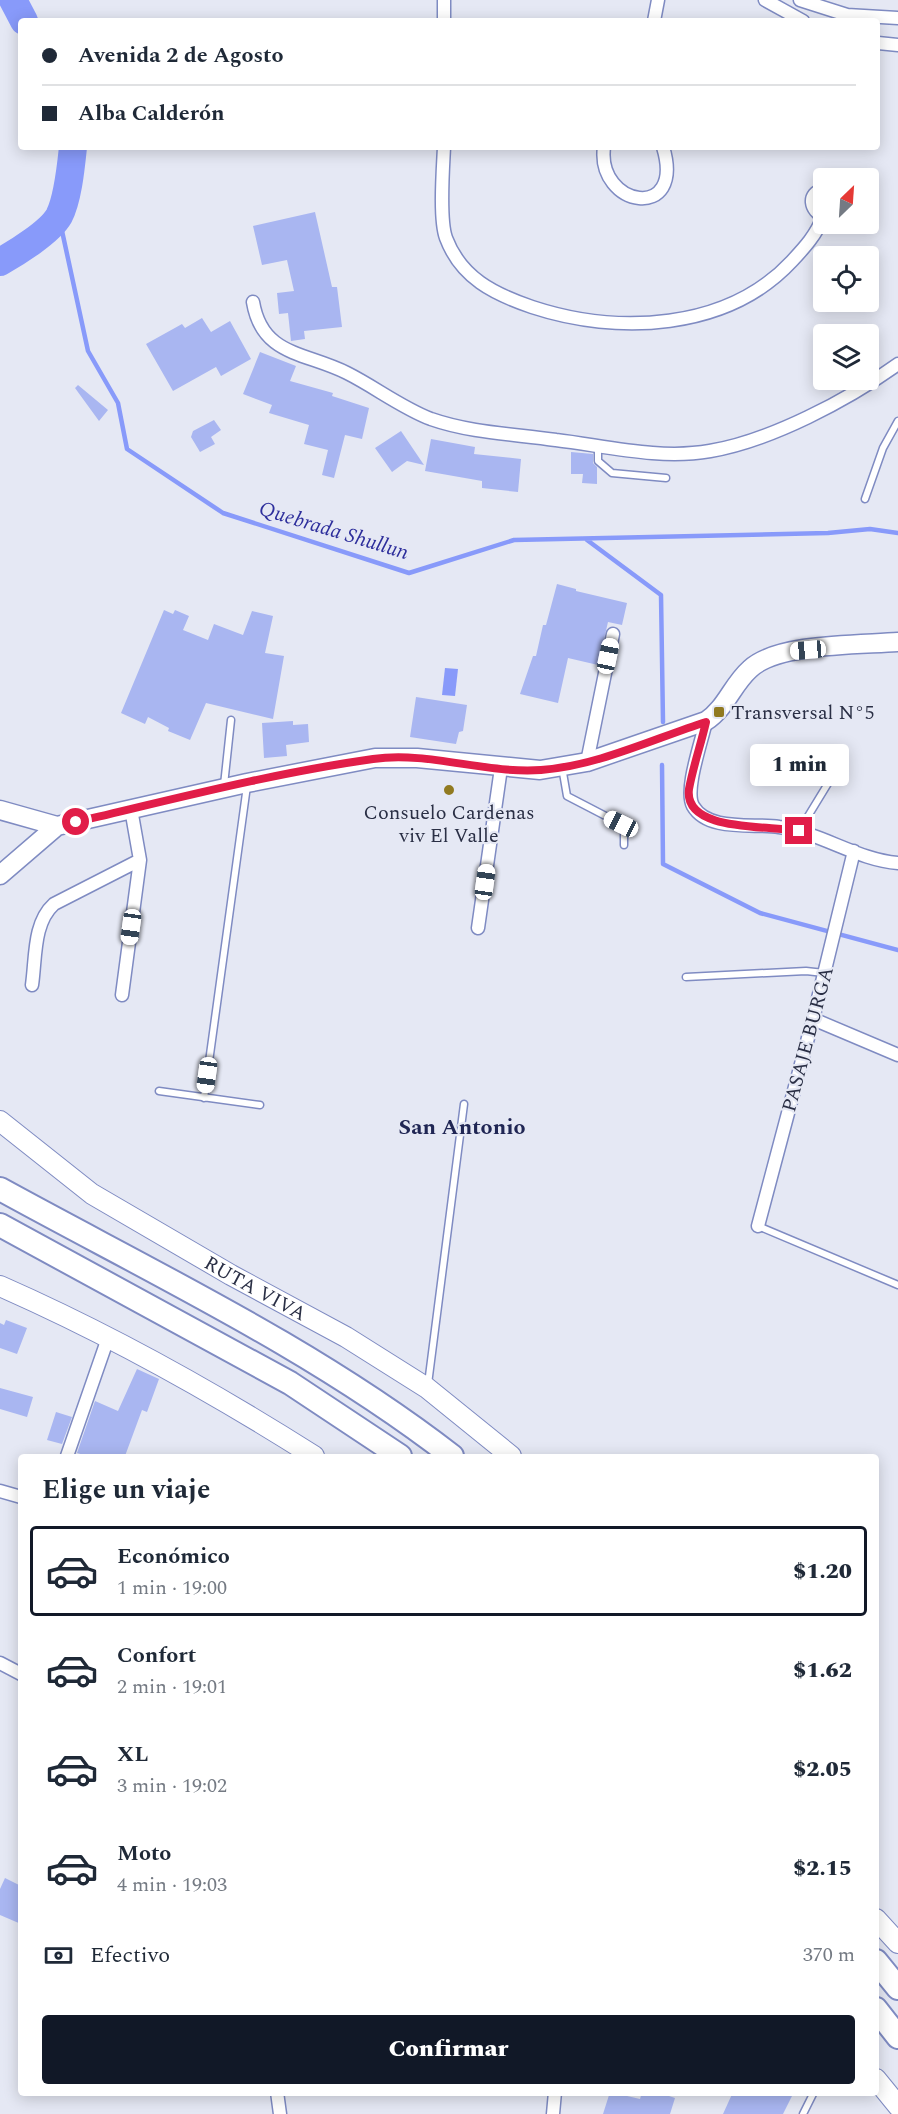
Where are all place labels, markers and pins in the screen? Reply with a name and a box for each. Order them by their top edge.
place label: Transversal N°5 [731,698,874,728]
marker: Transversal N°5 [712,705,726,719]
marker: Consuelo Cardenas viv El Valle [442,783,456,797]
place label: Consuelo Cardenas viv El Valle [363,798,535,851]

